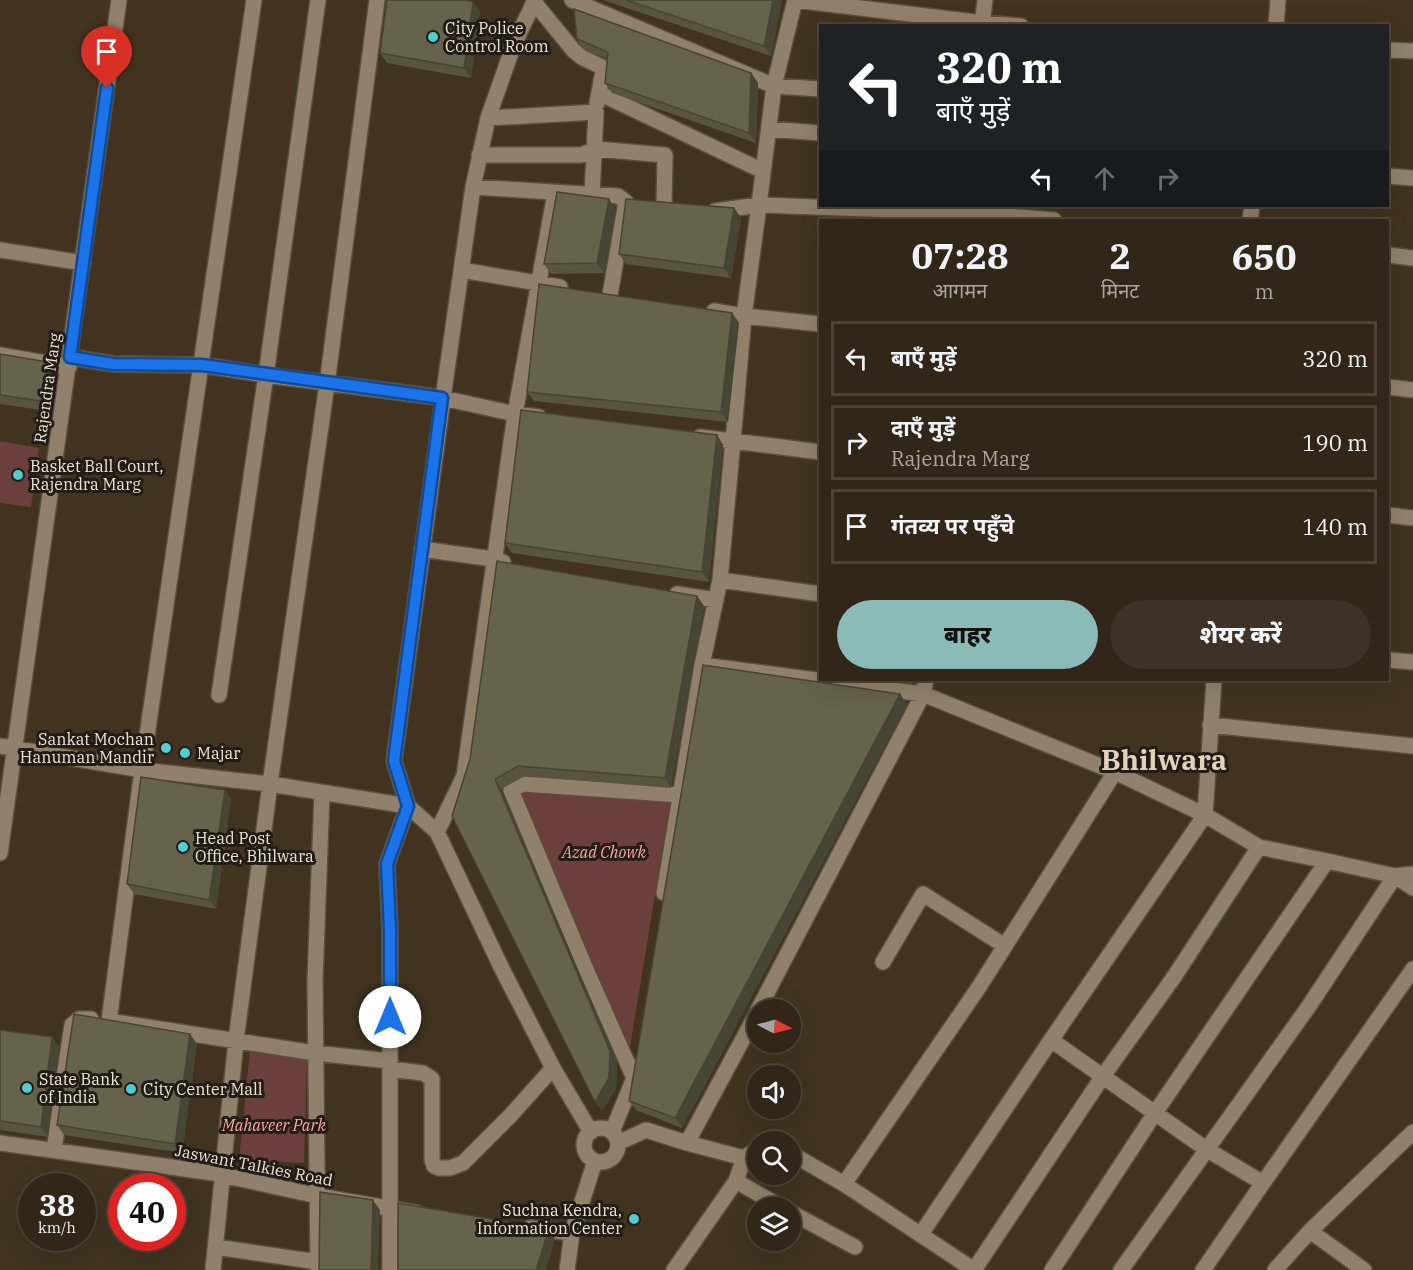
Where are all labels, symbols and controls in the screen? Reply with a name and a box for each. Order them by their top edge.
place label: City Police Control Room [445,18,549,56]
pin [81,26,132,88]
marker: City Police Control Room [426,30,440,44]
icon: arrive [90,35,123,68]
text: 320 m [936,40,1062,95]
icon: left [837,48,915,126]
text: बाएँ मुड़ें [936,93,1010,128]
icon: left [1025,162,1058,195]
icon: ahead [1088,162,1121,195]
icon: right [1151,162,1184,195]
text: 07:28 [911,232,1009,279]
text: 2 [1109,232,1131,279]
text: 650 [1232,233,1297,280]
text: आगमन [933,277,987,304]
text: मिनट [1101,277,1139,304]
text: m [1255,278,1274,305]
street label: Rajendra Marg [29,331,65,444]
icon: left [840,342,873,375]
text: बाएँ मुड़ें [891,343,956,372]
text: 320 m [1302,344,1368,373]
text: दाएँ मुड़ें [891,413,955,442]
icon: right [840,426,873,459]
text: 190 m [1302,428,1368,457]
text: Rajendra Marg [891,445,1030,472]
place label: Basket Ball Court, Rajendra Marg [30,456,164,494]
marker: Basket Ball Court, Rajendra Marg [11,468,25,482]
icon: arrive [840,510,873,543]
text: गंतव्य पर पहुँचे [891,511,1014,540]
text: 140 m [1302,512,1368,541]
button: बाहर [837,600,1098,669]
button: शेयर करें [1110,600,1371,669]
place label: Sankat Mochan Hanuman Mandir [20,729,154,767]
marker: Sankat Mochan Hanuman Mandir [159,741,173,755]
district label: Bhilwara [1101,741,1227,778]
place label: Majar [197,743,240,763]
marker: Majar [178,746,192,760]
place label: Head Post Office, Bhilwara [195,828,314,866]
marker: Head Post Office, Bhilwara [176,840,190,854]
park label: Azad Chowk [561,842,646,862]
position arrow [358,985,422,1049]
north arrow [747,999,801,1053]
map controls [747,999,801,1251]
button: sound [747,1065,801,1119]
place label: State Bank of India [39,1069,120,1107]
place label: City Center Mall [143,1079,263,1099]
marker: State Bank of India [20,1081,34,1095]
marker: City Center Mall [124,1082,138,1096]
park label: Mahaveer Park [221,1115,327,1135]
button: search [747,1131,801,1185]
street label: Jaswant Talkies Road [173,1140,335,1190]
speed limit sign: 40 [108,1173,186,1251]
text: 38 [39,1185,75,1224]
button: layers [747,1197,801,1251]
place label: Suchna Kendra, Information Center [477,1200,622,1238]
marker: Suchna Kendra, Information Center [627,1212,641,1226]
text: km/h [38,1218,76,1237]

